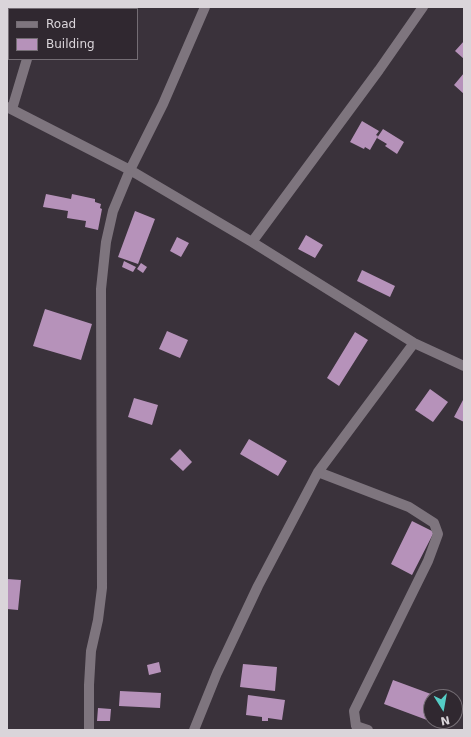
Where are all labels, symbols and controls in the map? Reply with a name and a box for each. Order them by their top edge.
legend [8,8,138,60]
text: Road [46,17,76,31]
text: Building [46,37,95,51]
north arrow [423,689,463,729]
text: N [439,713,451,728]

